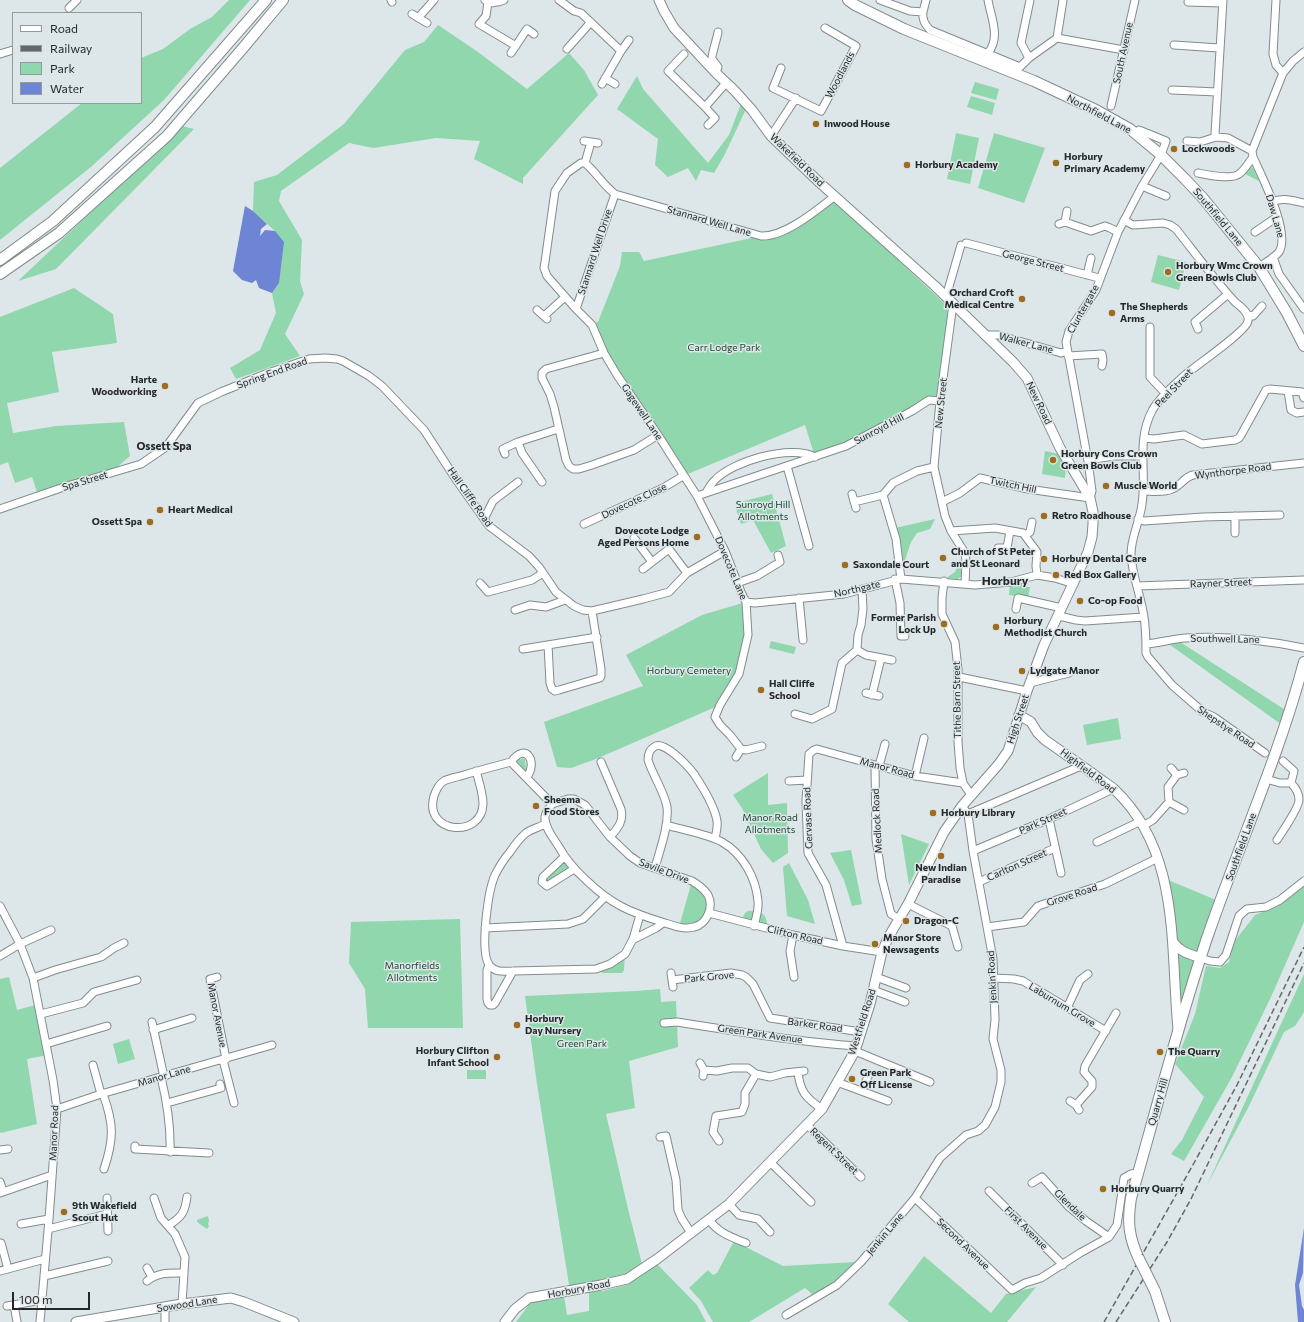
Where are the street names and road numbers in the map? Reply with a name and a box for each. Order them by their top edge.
street label: South Avenue [1111,21,1135,85]
street label: Woodlands [823,50,857,100]
street label: Northfield Lane [1065,92,1133,136]
street label: Wakefield Road [767,131,827,189]
street label: Southfield Lane [1191,186,1245,248]
street label: Daw Lane [1263,193,1287,239]
street label: Stannard Well Lane [666,203,752,239]
street label: Stannard Well Drive [576,208,614,296]
street label: George Street [1001,248,1065,274]
street label: Cluntergate [1065,283,1101,335]
street label: Walker Lane [998,330,1054,356]
street label: Spring End Road [235,355,309,391]
street label: Peel Street [1153,366,1195,410]
street label: New Street [932,377,950,429]
street label: New Road [1024,380,1054,426]
street label: Gagewell Lane [619,382,665,442]
street label: Sunroyd Hill [852,411,906,447]
street label: Wynthorpe Road [1194,460,1272,482]
street label: Hall Cliffe Road [445,465,495,529]
street label: Spa Street [61,468,109,494]
street label: Twitch Hill [988,474,1038,496]
street label: Dovecote Close [599,481,669,521]
street label: Dovecote Lane [712,535,750,601]
street label: Rayner Street [1190,576,1252,590]
street label: Northgate [833,578,881,600]
street label: Southwell Lane [1190,632,1260,646]
street label: Tithe Barn Street [950,661,964,739]
street label: High Street [1004,693,1032,745]
street label: Shepstye Road [1195,703,1257,751]
street label: Highfield Road [1058,746,1118,796]
street label: Manor Road [859,755,915,781]
street label: Gervase Road [801,787,815,849]
street label: Medlock Road [869,788,885,854]
street label: Park Street [1017,805,1069,837]
street label: Southfield Lane [1223,811,1259,883]
street label: Carlton Street [985,846,1049,884]
street label: Savile Drive [637,856,691,886]
street label: Grove Road [1045,881,1099,909]
street label: Clifton Road [766,923,824,947]
street label: Jenkin Road [985,950,999,1004]
street label: Park Grove [684,969,734,985]
street label: Laburnum Grove [1027,980,1097,1030]
street label: Manor Avenue [205,982,229,1048]
street label: Westfield Road [846,987,878,1057]
street label: Barker Road [787,1015,843,1035]
street label: Green Park Avenue [717,1022,803,1046]
street label: Manor Lane [136,1063,192,1089]
street label: Quarry Hill [1145,1077,1171,1127]
street label: Manor Road [47,1105,61,1161]
street label: Regent Street [807,1125,861,1177]
street label: Glendale [1052,1187,1088,1223]
street label: First Avenue [1002,1204,1050,1252]
street label: Jenkin Lane [864,1210,906,1258]
street label: Second Avenue [934,1216,992,1272]
street label: Horbury Road [547,1277,611,1301]
street label: Sowood Lane [156,1293,218,1315]

